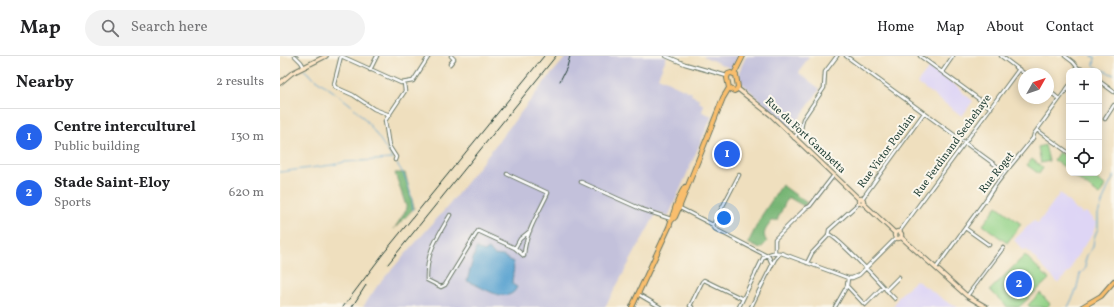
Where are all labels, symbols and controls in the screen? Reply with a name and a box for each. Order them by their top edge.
search box [85,10,365,46]
text: Map [20,15,61,41]
icon: search [99,17,121,39]
text: Search here [131,17,208,38]
text: Home [877,18,914,37]
text: Map [936,18,964,37]
text: About [986,18,1024,37]
text: Contact [1046,18,1094,37]
north arrow [1018,68,1054,104]
map controls [1066,68,1102,176]
button: + [1066,68,1102,104]
text: Nearby [16,71,74,94]
text: 2 results [216,73,264,91]
street label: Rue Ferdinand Sechehaye [911,92,995,200]
street label: Rue du Fort Gambetta [761,95,849,178]
button: − [1066,104,1102,140]
street label: Rue Victor Poulain [855,110,920,192]
text: Centre interculturel [54,117,196,138]
text: 1 [26,128,32,146]
text: 130 m [231,128,264,146]
text: Public building [54,138,140,156]
pin: 1 [714,139,740,169]
button: locate [1066,140,1102,176]
street label: Rue Roget [976,149,1018,197]
text: Stade Saint-Eloy [54,173,170,194]
text: 2 [26,184,32,202]
text: 620 m [229,184,264,202]
text: Sports [54,194,91,212]
your location [714,208,734,228]
pin: 2 [1006,269,1032,299]

